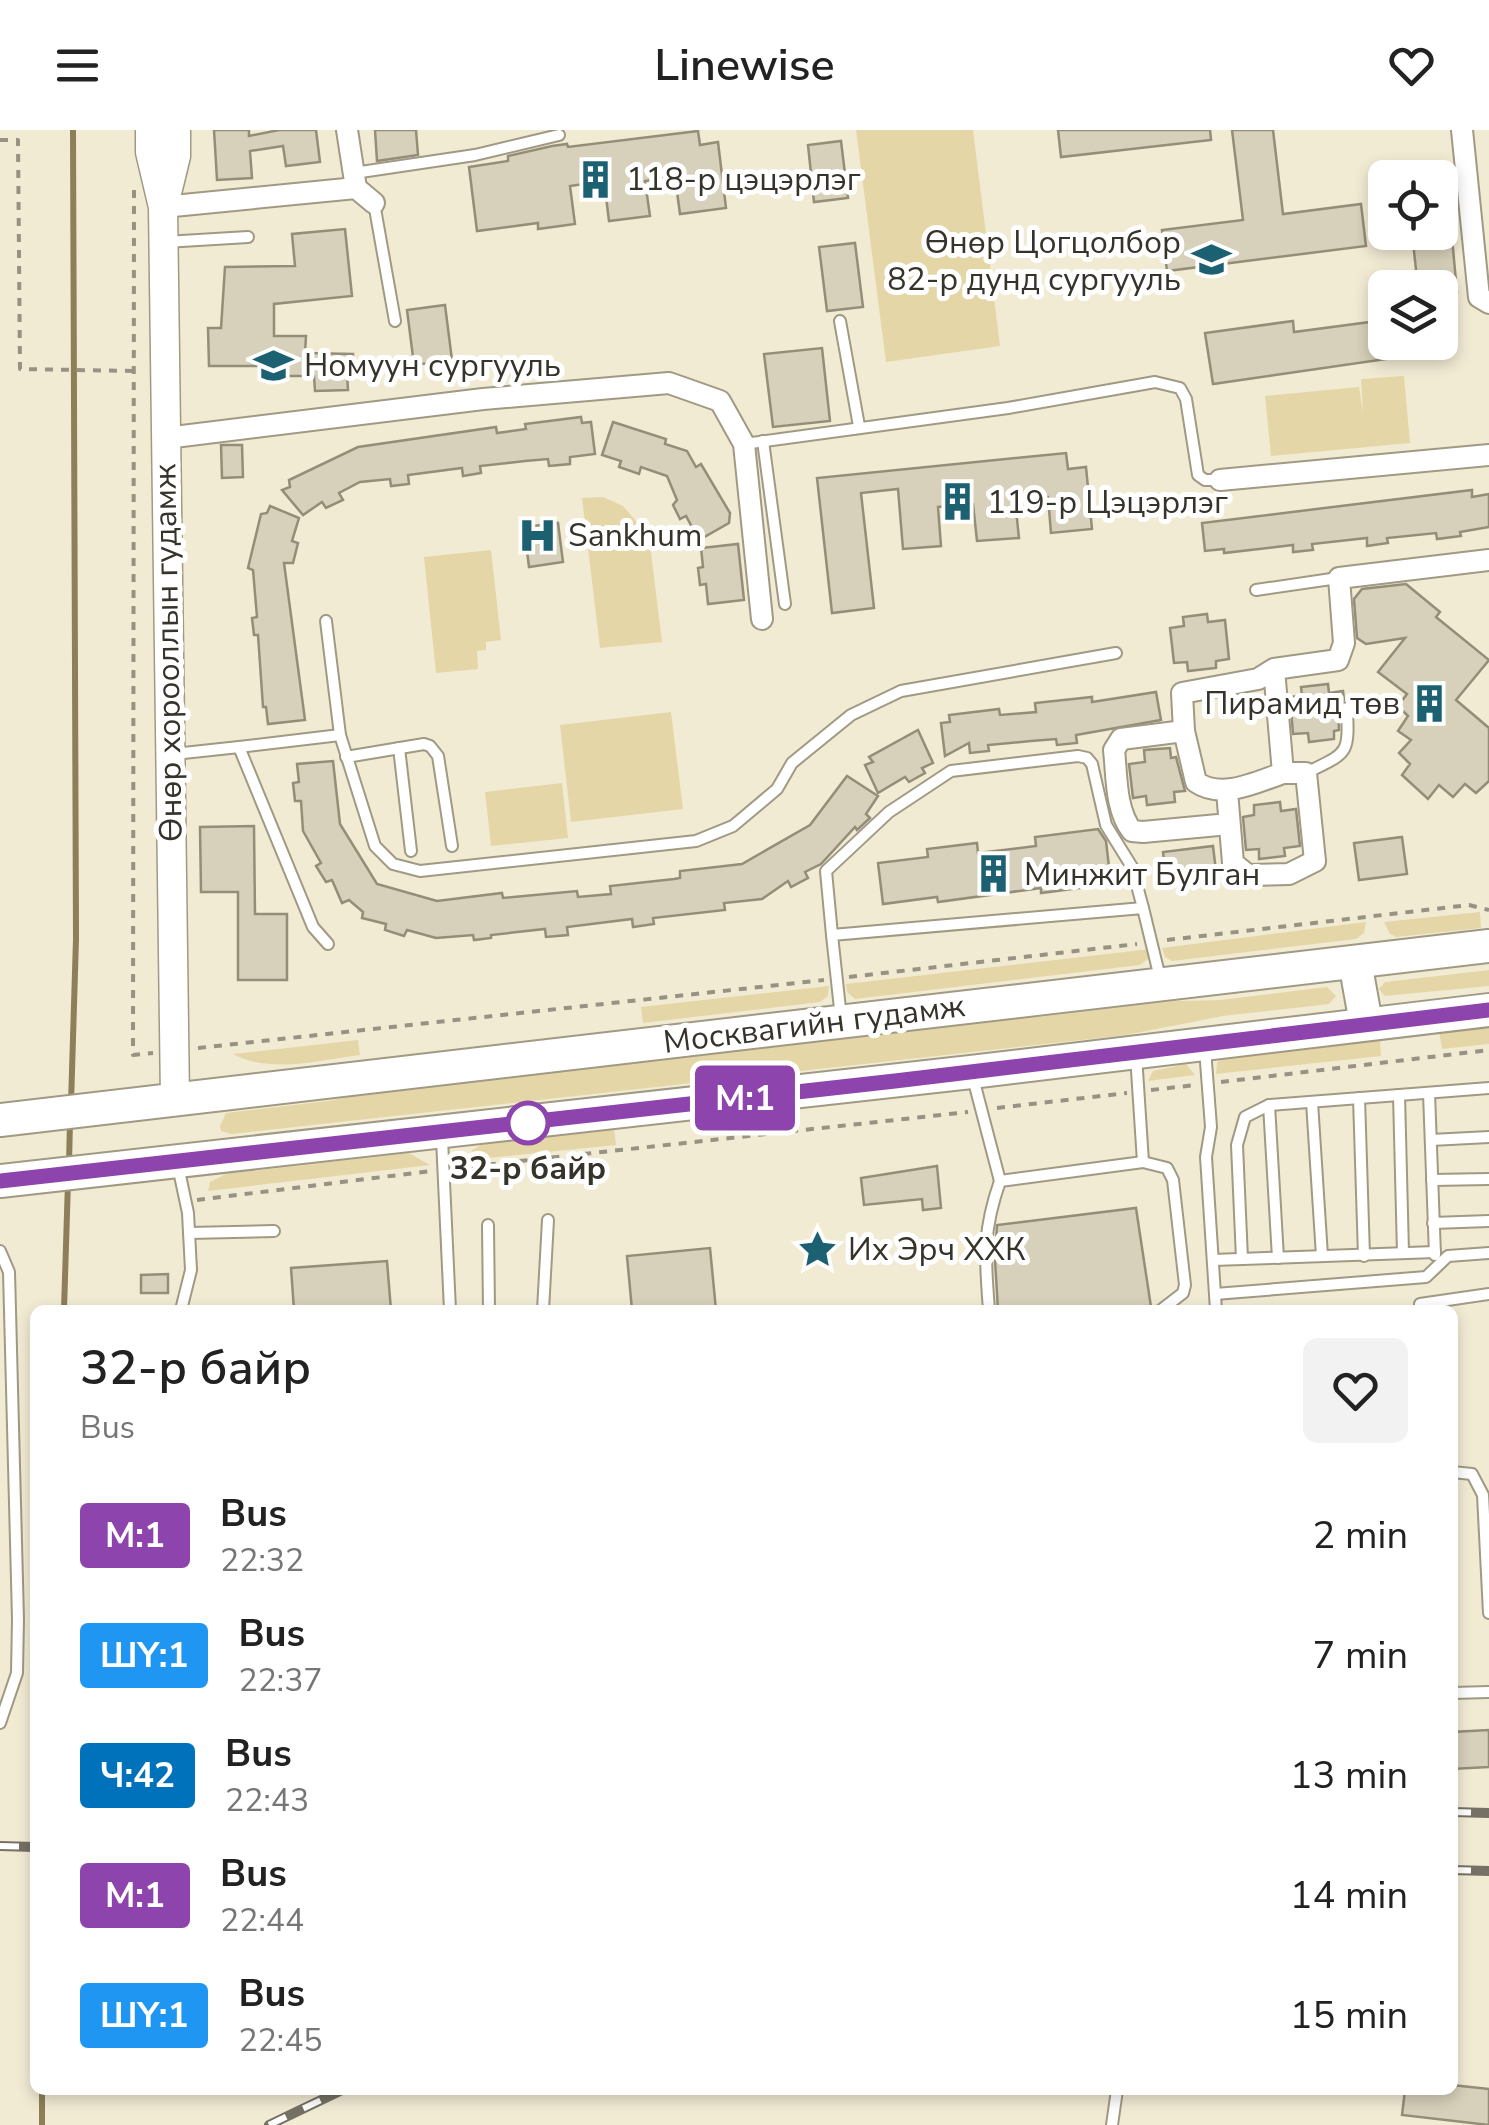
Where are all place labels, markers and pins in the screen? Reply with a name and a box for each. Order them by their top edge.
building icon: 118-р цэцэрлэг [575,158,617,200]
place label: 118-р цэцэрлэг [626,158,861,201]
place label: Өнөр Цогцолбор 82-р дунд сургууль [887,221,1181,301]
school or university icon: Өнөр Цогцолбор 82-р дунд сургууль [1190,239,1232,281]
school or university icon: Номуун сургууль [253,344,295,386]
place label: Номуун сургууль [304,344,561,387]
building icon: 119-р Цэцэрлэг [936,481,978,523]
place label: 119-р Цэцэрлэг [987,481,1228,524]
hospital icon: Sankhum [517,514,559,556]
place label: Sankhum [568,514,702,557]
place label: Пирамид төв [1204,682,1400,725]
building icon: Пирамид төв [1409,682,1451,724]
building icon: Минжит Булган [973,853,1015,895]
place label: Минжит Булган [1024,853,1260,896]
marker: 32-р байр [507,1102,549,1144]
place label: 32-р байр [450,1147,606,1190]
place icon: Их Эрч ХХК [797,1228,839,1270]
place label: Их Эрч ХХК [848,1228,1026,1271]

